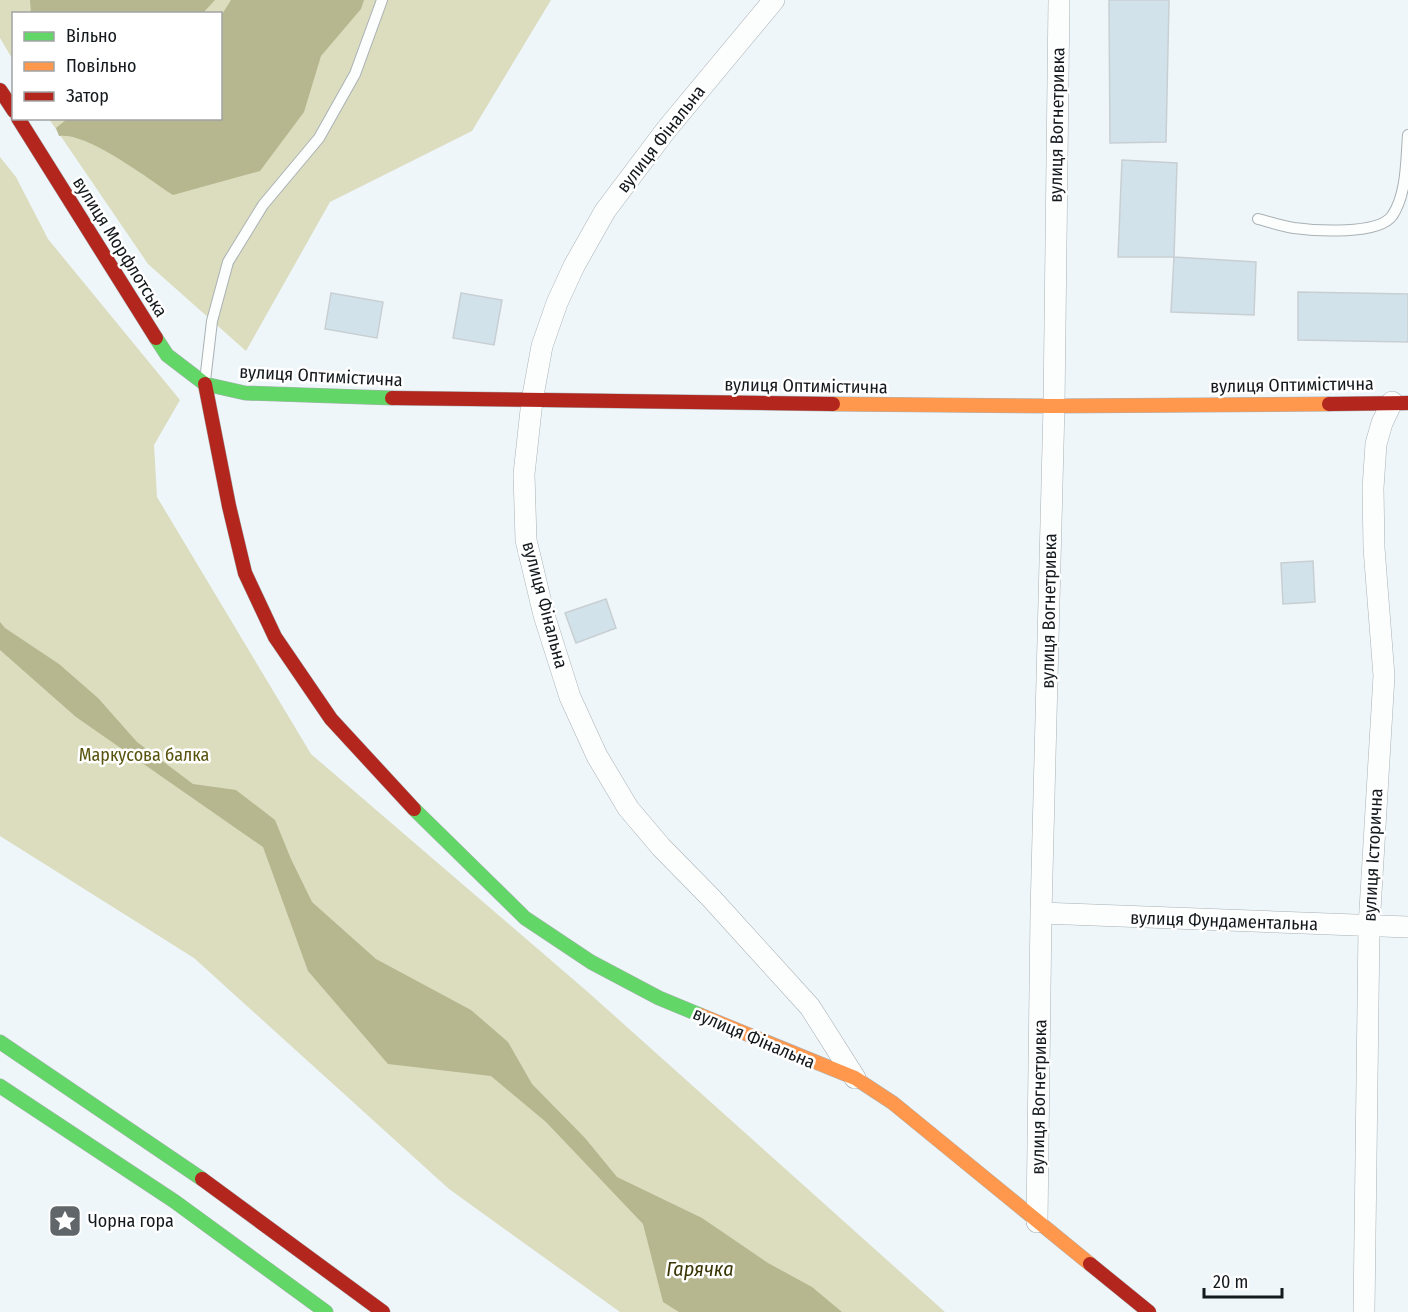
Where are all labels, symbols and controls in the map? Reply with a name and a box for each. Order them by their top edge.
legend [12,12,222,120]
text: Вільно [66,25,117,47]
street label: вулиця Вогнетривка [1045,47,1069,203]
text: Повільно [66,55,137,77]
street label: вулиця Фінальна [612,81,710,197]
text: Затор [66,85,109,107]
street label: вулиця Морфлотська [68,173,172,321]
street label: вулиця Оптимістична [239,361,403,391]
street label: вулиця Оптимістична [1210,373,1374,397]
street label: вулиця Оптимістична [724,374,888,398]
street label: вулиця Вогнетривка [1037,533,1061,689]
street label: вулиця Фінальна [517,539,573,671]
park label: Маркусова балка [79,744,209,766]
street label: вулиця Історична [1359,788,1387,922]
street label: вулиця Фундаментальна [1130,907,1318,935]
street label: вулиця Фінальна [690,1002,818,1074]
street label: вулиця Вогнетривка [1027,1019,1051,1175]
place icon: Чорна гора [47,1203,83,1239]
place label: Чорна гора [88,1210,174,1232]
water label: Гарячка [666,1257,734,1281]
scale bar [1204,1261,1282,1299]
text: 20 m [1213,1271,1248,1293]

